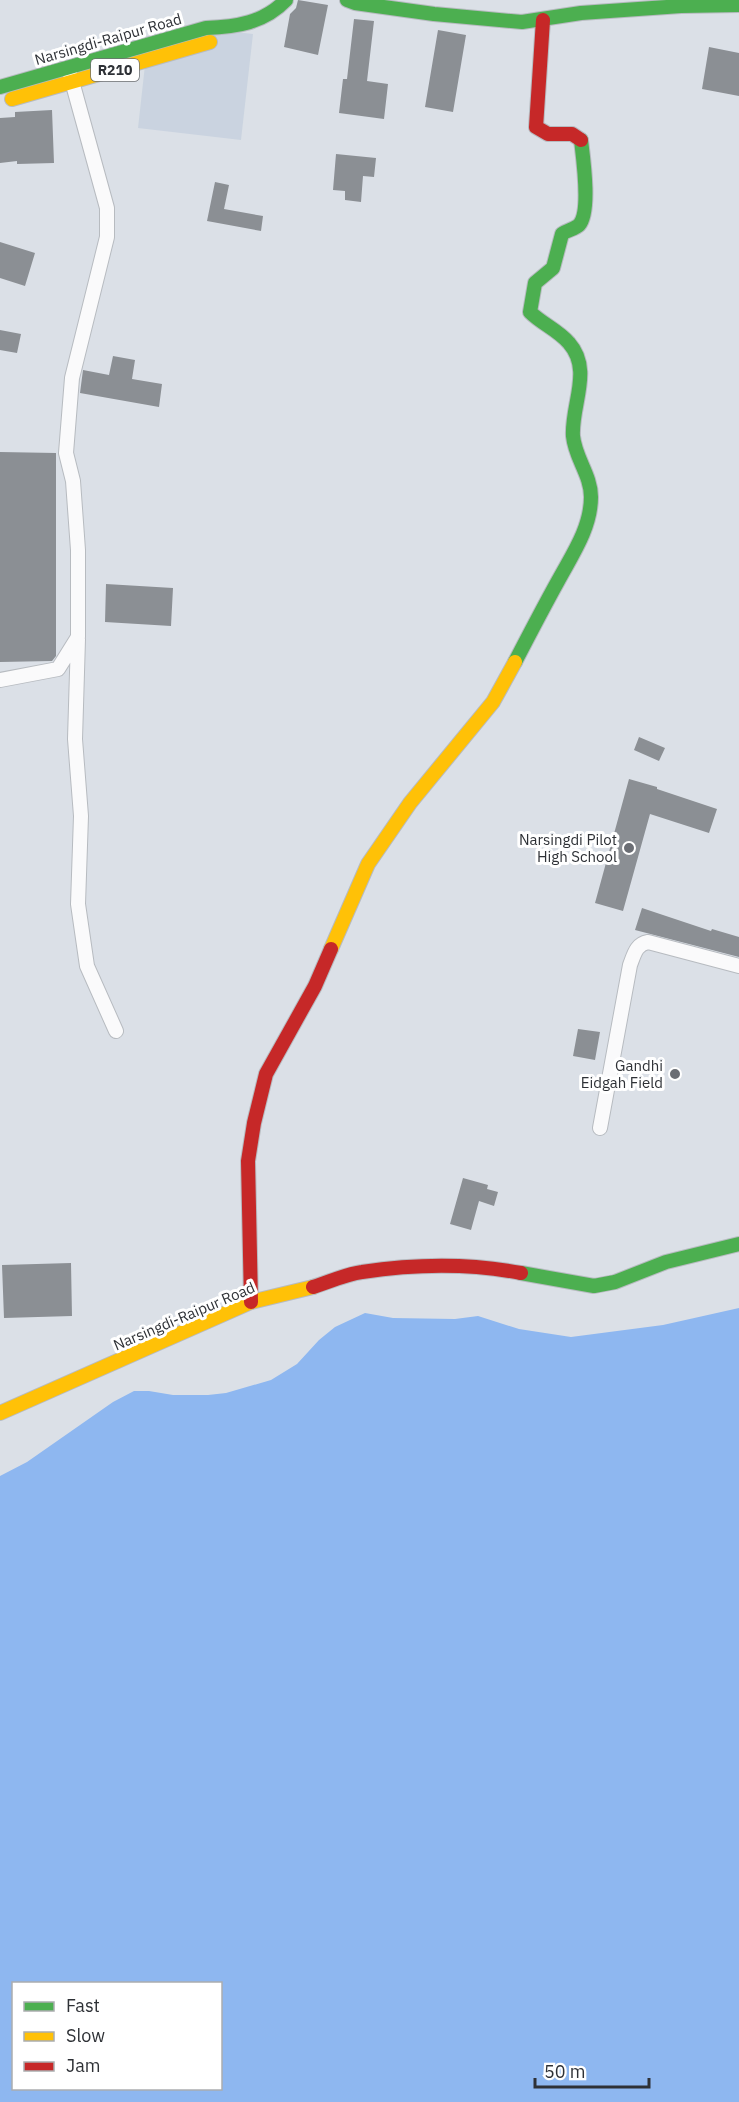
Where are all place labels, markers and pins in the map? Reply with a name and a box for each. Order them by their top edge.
place label: Narsingdi Pilot High School [519,830,617,866]
marker: Narsingdi Pilot High School [622,841,636,855]
place label: Gandhi Eidgah Field [581,1056,663,1092]
marker: Gandhi Eidgah Field [668,1067,682,1081]

